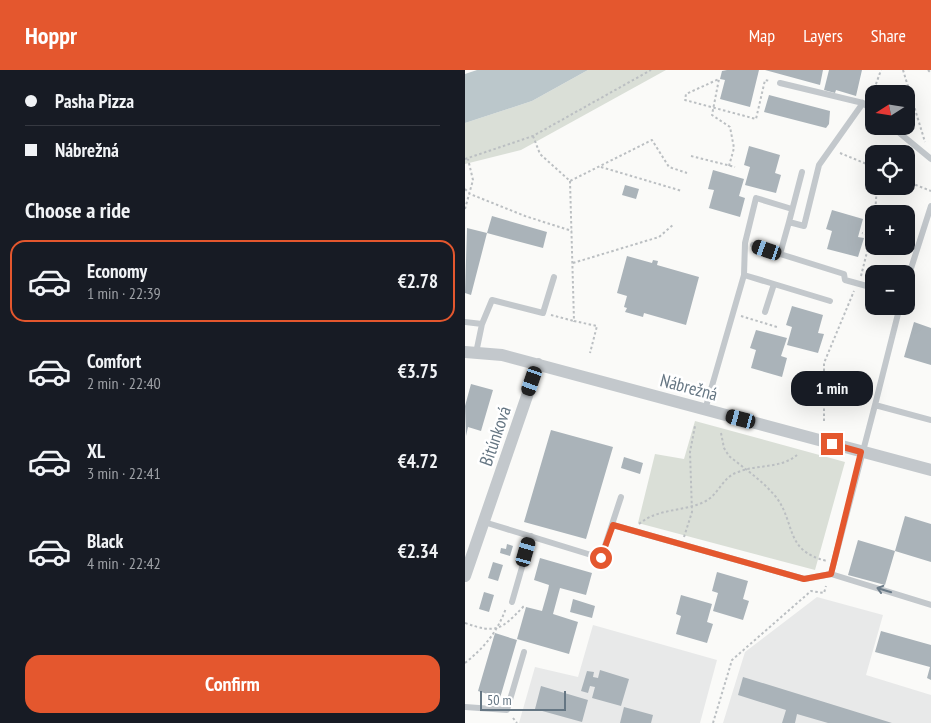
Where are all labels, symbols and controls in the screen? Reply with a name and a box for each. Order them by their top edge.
text: Hoppr [25,20,77,51]
text: Map [749,24,775,47]
text: Layers [803,24,843,47]
text: Share [871,24,906,47]
north arrow [865,85,915,135]
map controls [865,85,915,315]
text: Pasha Pizza [55,89,134,113]
text: Nábrežná [55,138,119,162]
button: locate [865,145,915,195]
text: Choose a ride [25,196,130,224]
button: + [865,205,915,255]
car [750,238,783,262]
icon: car [27,259,72,304]
text: Economy [87,259,147,283]
button: − [865,265,915,315]
text: €2.78 [398,269,438,293]
text: 1 min · 22:39 [87,283,161,303]
icon: car [27,349,72,394]
text: Comfort [87,349,141,373]
text: €3.75 [398,359,438,383]
car [520,364,543,398]
street label: Nábrežná [658,368,720,406]
callout: 1 min [791,372,873,406]
text: 2 min · 22:40 [87,373,161,393]
text: 1 min [816,378,848,398]
street label: Bitúnková [474,403,516,469]
car [724,408,757,430]
route end [821,433,843,455]
icon: car [27,439,72,484]
text: XL [87,439,105,463]
text: €4.72 [398,449,438,473]
text: 3 min · 22:41 [87,463,161,483]
icon: car [27,529,72,574]
text: Black [87,529,123,553]
car [514,536,537,568]
text: €2.34 [398,539,438,563]
route start [590,547,612,569]
text: 4 min · 22:42 [87,553,161,573]
one-way arrow [877,585,893,595]
button: Confirm [25,655,440,713]
scale bar [480,688,566,711]
text: 50 m [487,691,512,709]

